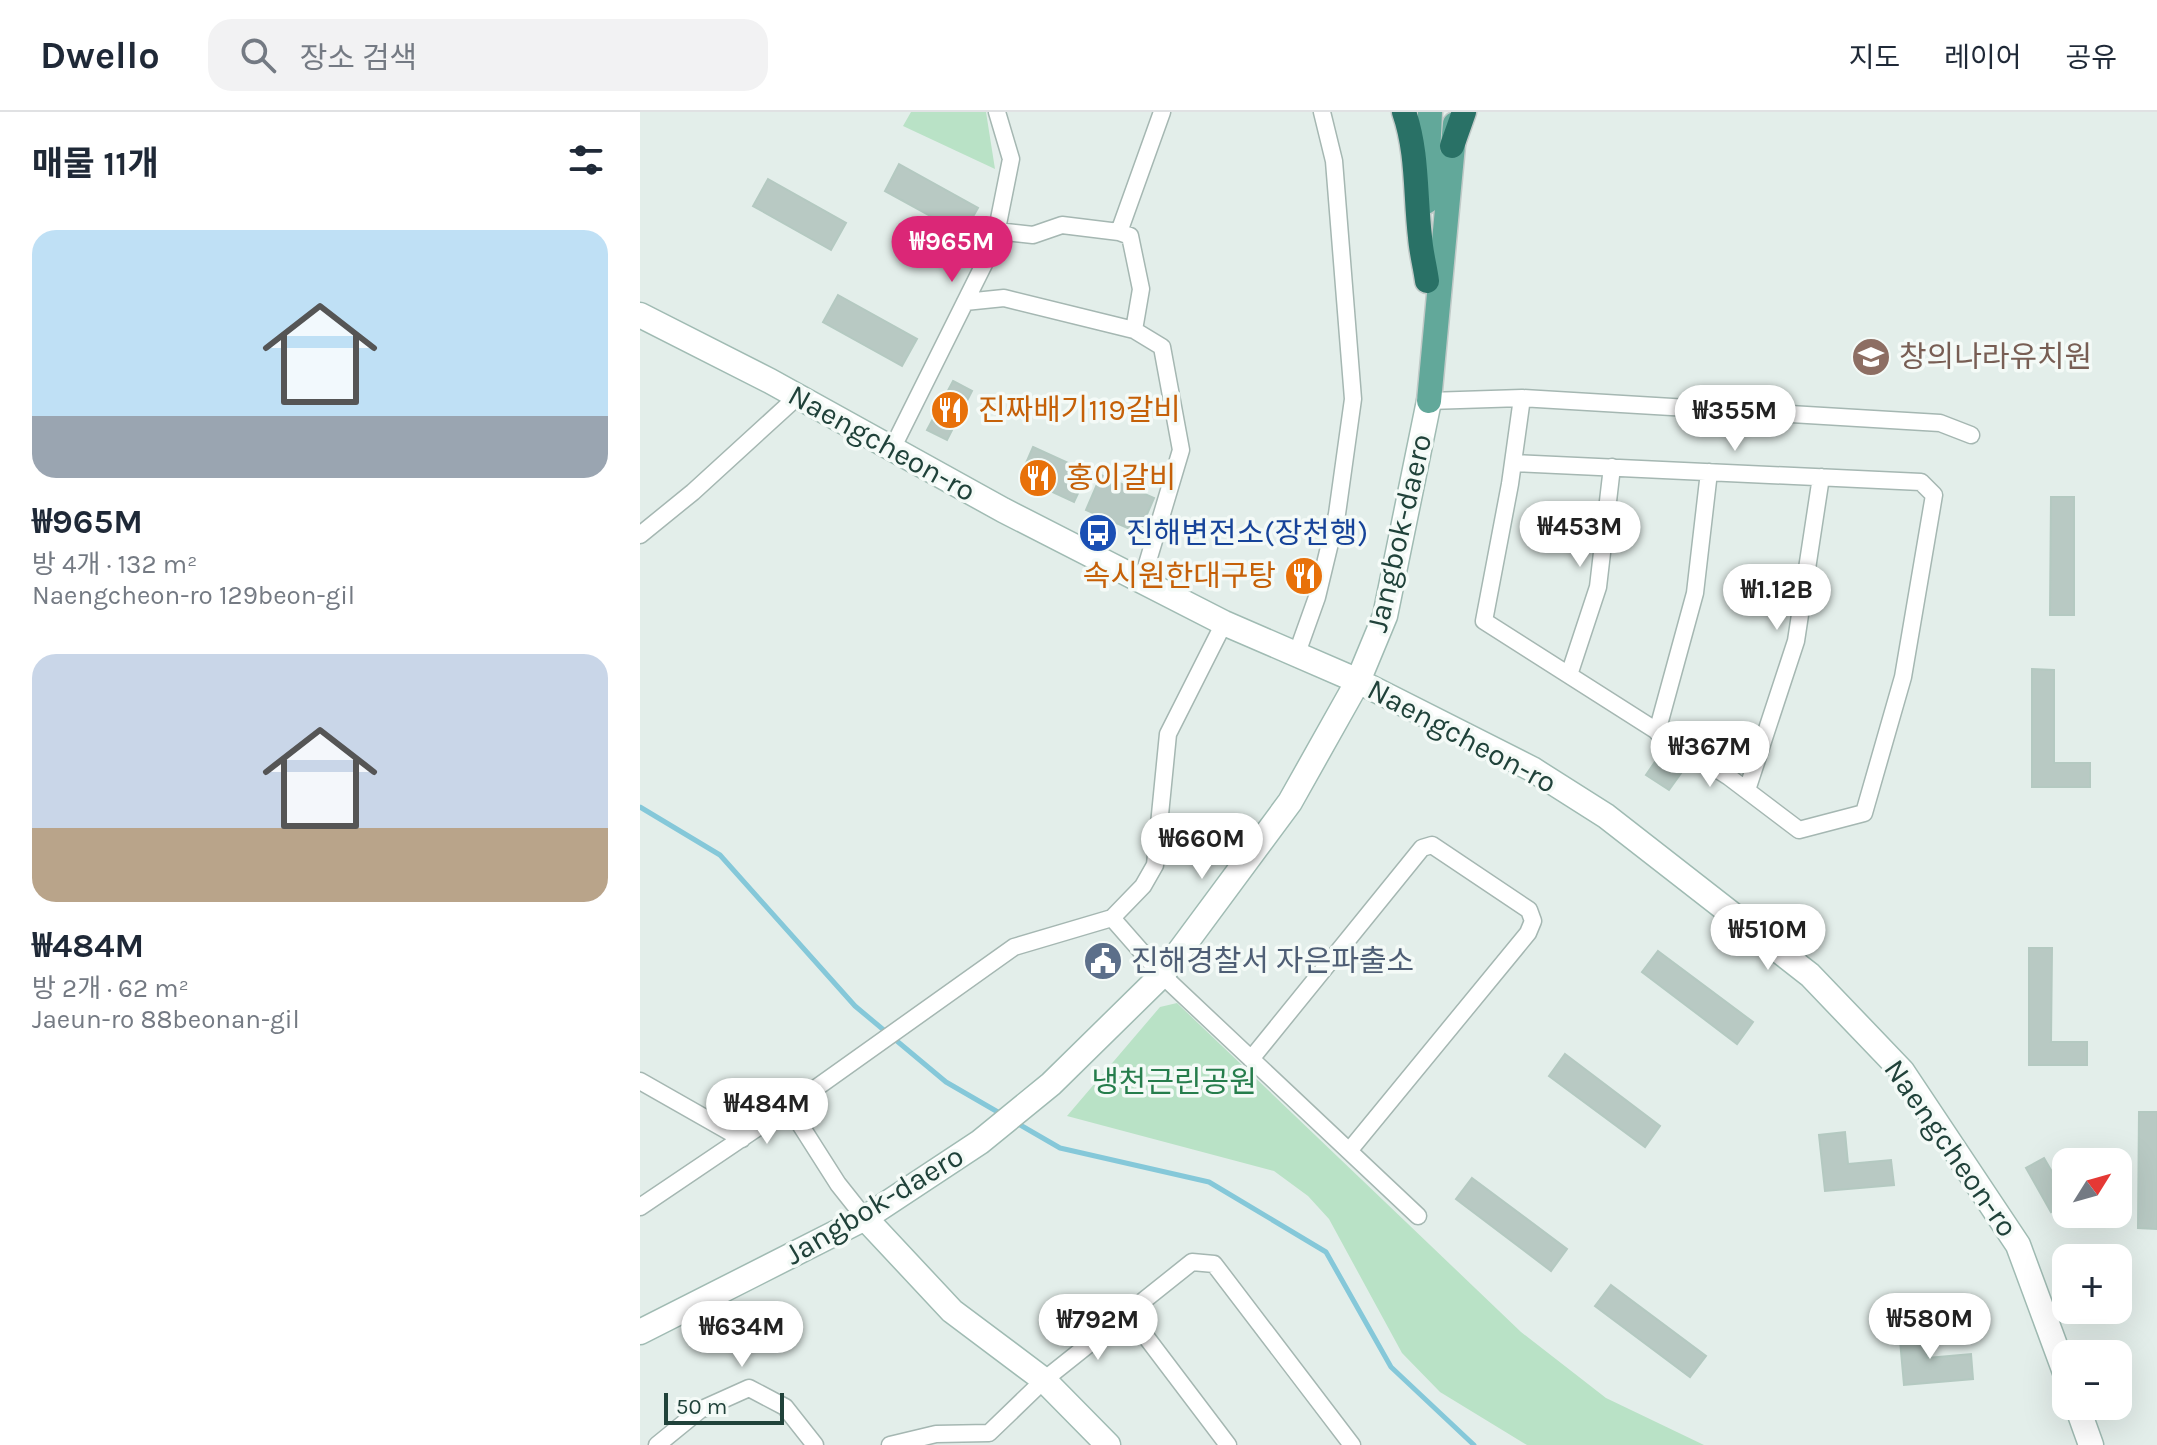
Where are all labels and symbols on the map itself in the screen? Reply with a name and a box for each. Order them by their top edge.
pin: ₩965M [896,216,1008,284]
school or university icon: 창의나라유치원 [1850,336,1892,378]
place label: 창의나라유치원 [1899,339,2092,375]
street label: Naengcheon-ro [782,377,982,509]
pin: ₩355M [1679,385,1791,453]
restaurant icon: 진짜배기119갈비 [929,389,971,431]
place label: 진짜배기119갈비 [978,392,1181,428]
street label: Jangbok-daero [1359,430,1439,636]
restaurant icon: 홍이갈비 [1017,457,1059,499]
place label: 홍이갈비 [1066,460,1176,496]
pin: ₩453M [1524,501,1636,569]
bus stop icon: 진해변전소(장천행) [1077,512,1119,554]
place label: 진해변전소(장천행) [1126,515,1368,551]
restaurant icon: 속시원한대구탕 [1283,555,1325,597]
place label: 속시원한대구탕 [1083,558,1276,594]
pin: ₩1.12B [1712,564,1842,632]
street label: Naengcheon-ro [1361,671,1563,801]
pin: ₩367M [1654,721,1766,789]
pin: ₩660M [1146,813,1258,881]
pin: ₩510M [1712,904,1824,972]
public building icon: 진해경찰서 자은파출소 [1082,940,1124,982]
place label: 진해경찰서 자은파출소 [1131,943,1414,979]
street label: Naengcheon-ro [1876,1052,2026,1244]
park label: 냉천근린공원 [1091,1064,1257,1100]
pin: ₩484M [711,1078,823,1146]
street label: Jangbok-daero [778,1138,970,1272]
north arrow [2052,1148,2132,1228]
pin: ₩580M [1874,1293,1986,1361]
pin: ₩792M [1042,1294,1154,1362]
pin: ₩634M [686,1301,798,1369]
scale bar [664,1389,784,1425]

